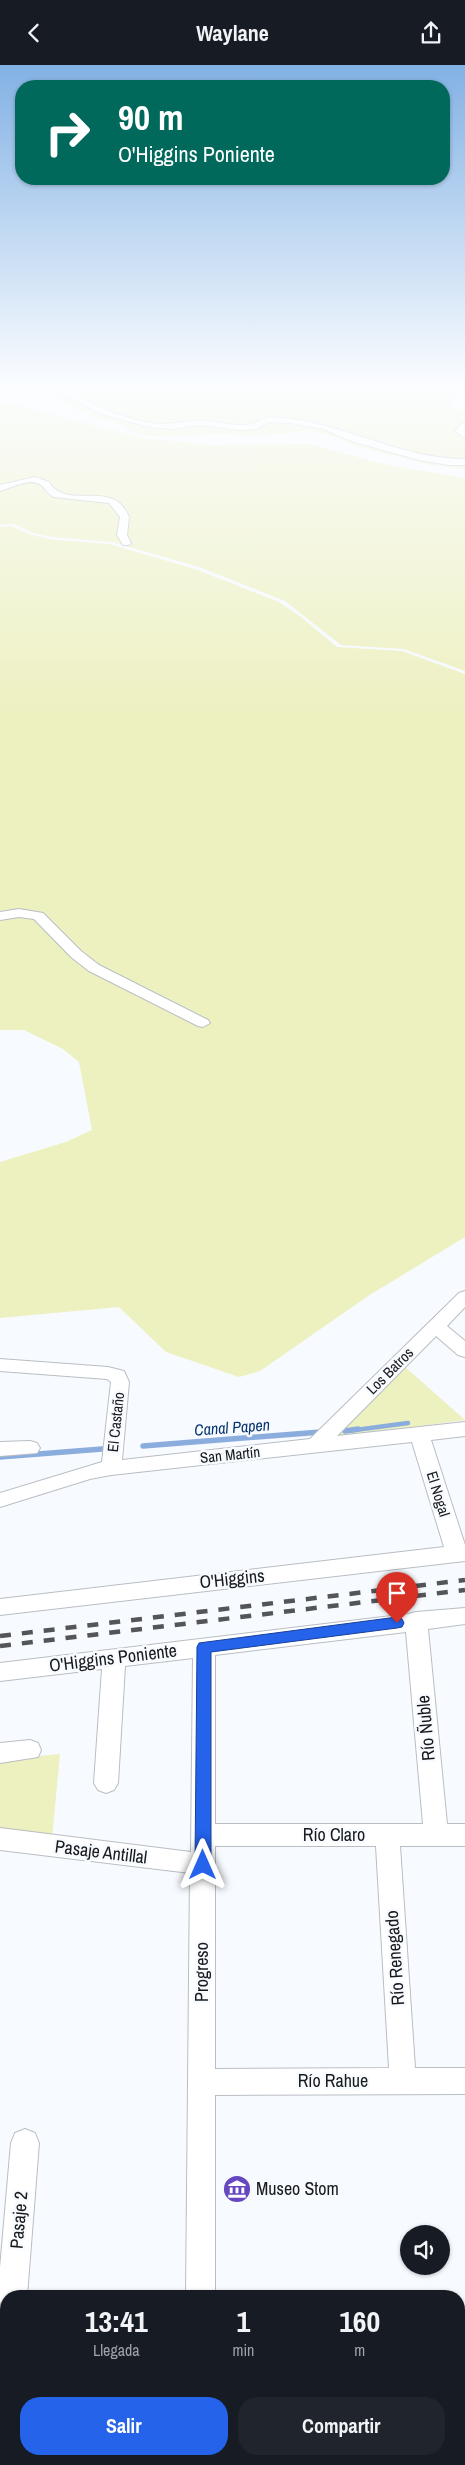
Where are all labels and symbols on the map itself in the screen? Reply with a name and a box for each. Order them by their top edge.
street label: Los Batros [361,1342,418,1399]
street label: El Castaño [102,1391,129,1453]
water label: Canal Papen [193,1413,271,1441]
street label: San Martín [199,1441,261,1468]
street label: El Nogal [422,1469,455,1519]
street label: O'Higgins [198,1563,266,1594]
pin [376,1572,418,1623]
street label: O'Higgins Poniente [48,1637,178,1678]
street label: Río Ñuble [410,1694,441,1762]
street label: Río Claro [303,1822,365,1847]
street label: Pasaje Antillal [54,1833,149,1870]
position arrow [176,1838,228,1890]
street label: Río Renegado [379,1910,410,2006]
street label: Progreso [189,1942,214,2002]
street label: Río Rahue [298,2068,368,2093]
museum icon: Museo Stom [222,2174,252,2204]
place label: Museo Stom [256,2176,339,2201]
street label: Pasaje 2 [4,2190,33,2250]

